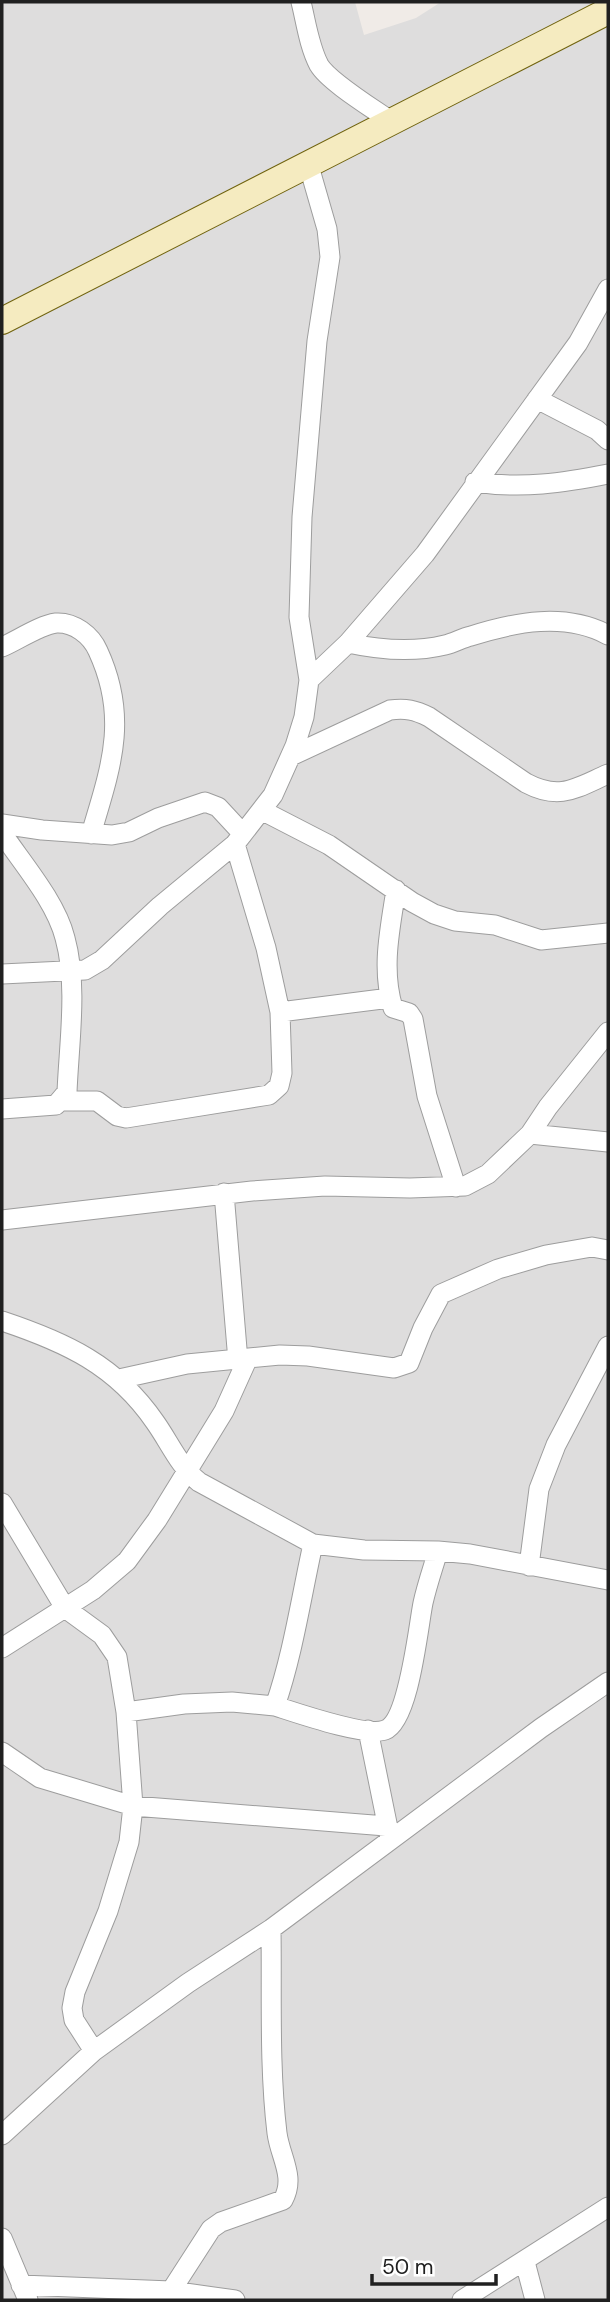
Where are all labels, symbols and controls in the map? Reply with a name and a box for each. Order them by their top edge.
scale bar [372,2242,496,2286]
text: 50 m [382,2253,433,2281]

